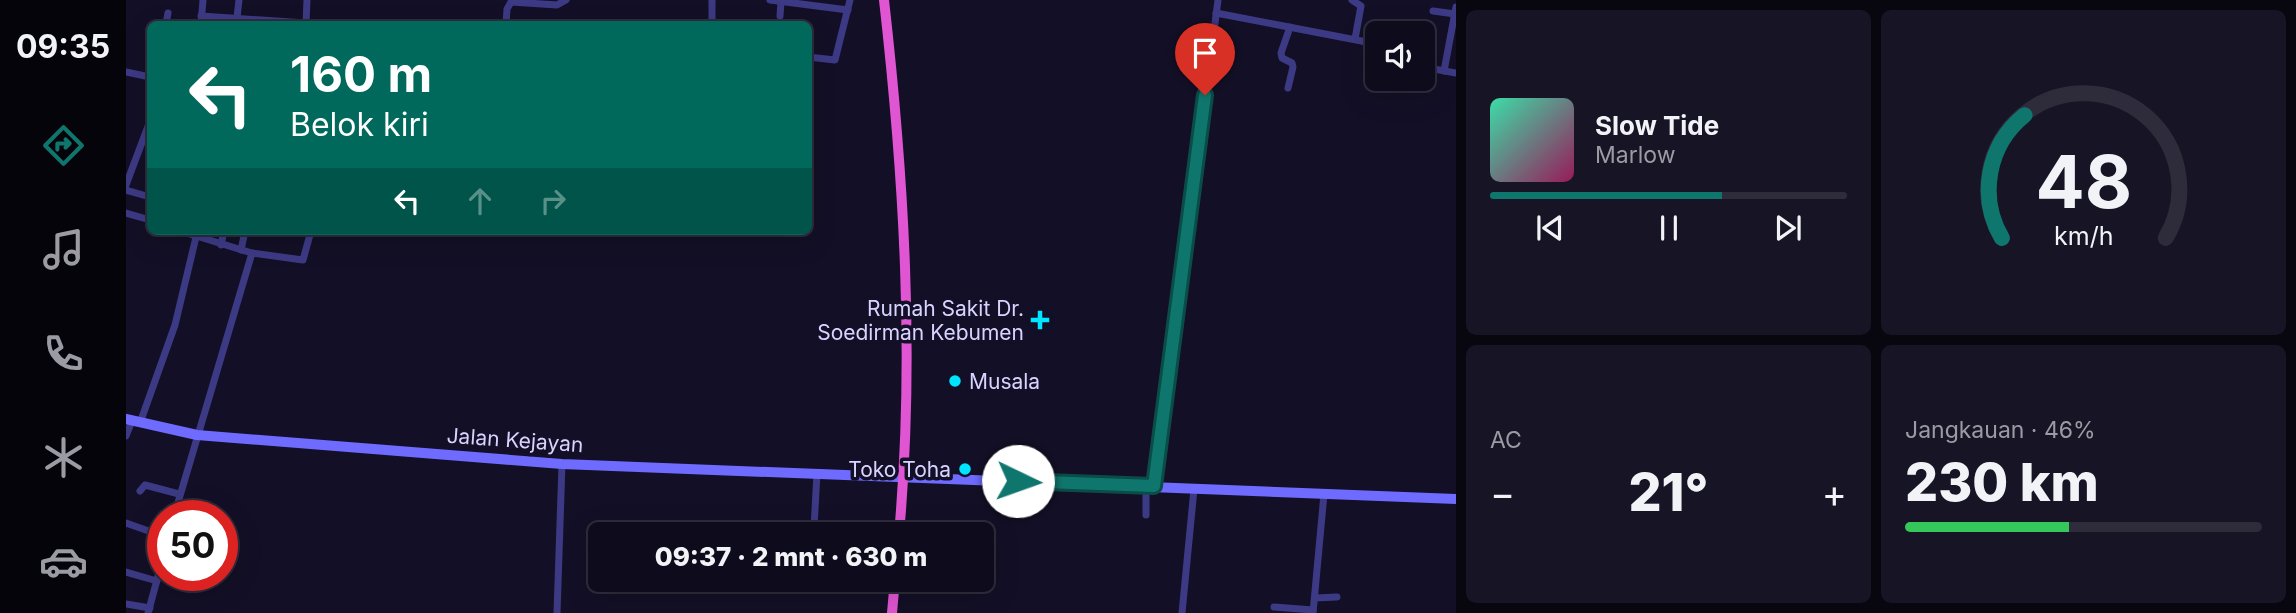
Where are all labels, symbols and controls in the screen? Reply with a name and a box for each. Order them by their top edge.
map controls [1365,21,1435,91]
button: sound [1365,21,1435,91]
pin [1175,23,1235,95]
text: 09:35 [16,27,110,66]
icon: arrive [1186,34,1224,72]
text: 160 m [290,45,432,104]
icon: left [175,49,266,140]
text: Belok kiri [290,105,429,144]
text: Slow Tide [1595,110,1719,141]
icon: directions [39,121,88,170]
text: 48 [2035,138,2132,227]
text: Marlow [1595,141,1675,169]
icon: left [388,182,426,220]
icon: ahead [461,182,499,220]
icon: right [534,182,572,220]
icon: previous [1531,209,1569,247]
icon: pause [1650,209,1688,247]
icon: next [1769,209,1807,247]
text: km/h [2054,221,2113,251]
icon: music [39,225,88,274]
place label: Rumah Sakit Dr. Soedirman Kebumen [817,296,1024,345]
marker: Rumah Sakit Dr. Soedirman Kebumen [1030,310,1050,330]
icon: phone [39,329,88,378]
place label: Musala [969,369,1040,394]
marker: Musala [947,373,963,389]
text: Jangkauan · 46% [1905,416,2096,444]
street label: Jalan Kejayan [446,423,584,457]
text: AC [1490,426,1522,454]
icon: climate [39,433,88,482]
position arrow [981,444,1055,518]
text: 230 km [1905,451,2099,514]
place label: Toko Toha [848,457,951,482]
marker: Toko Toha [957,461,973,477]
text: 21° [1628,461,1709,524]
text: − [1490,470,1515,516]
text: + [1822,470,1847,516]
speed limit sign: 50 [147,500,238,591]
icon: car [39,537,88,586]
text: 09:37 · 2 mnt · 630 m [655,541,927,572]

